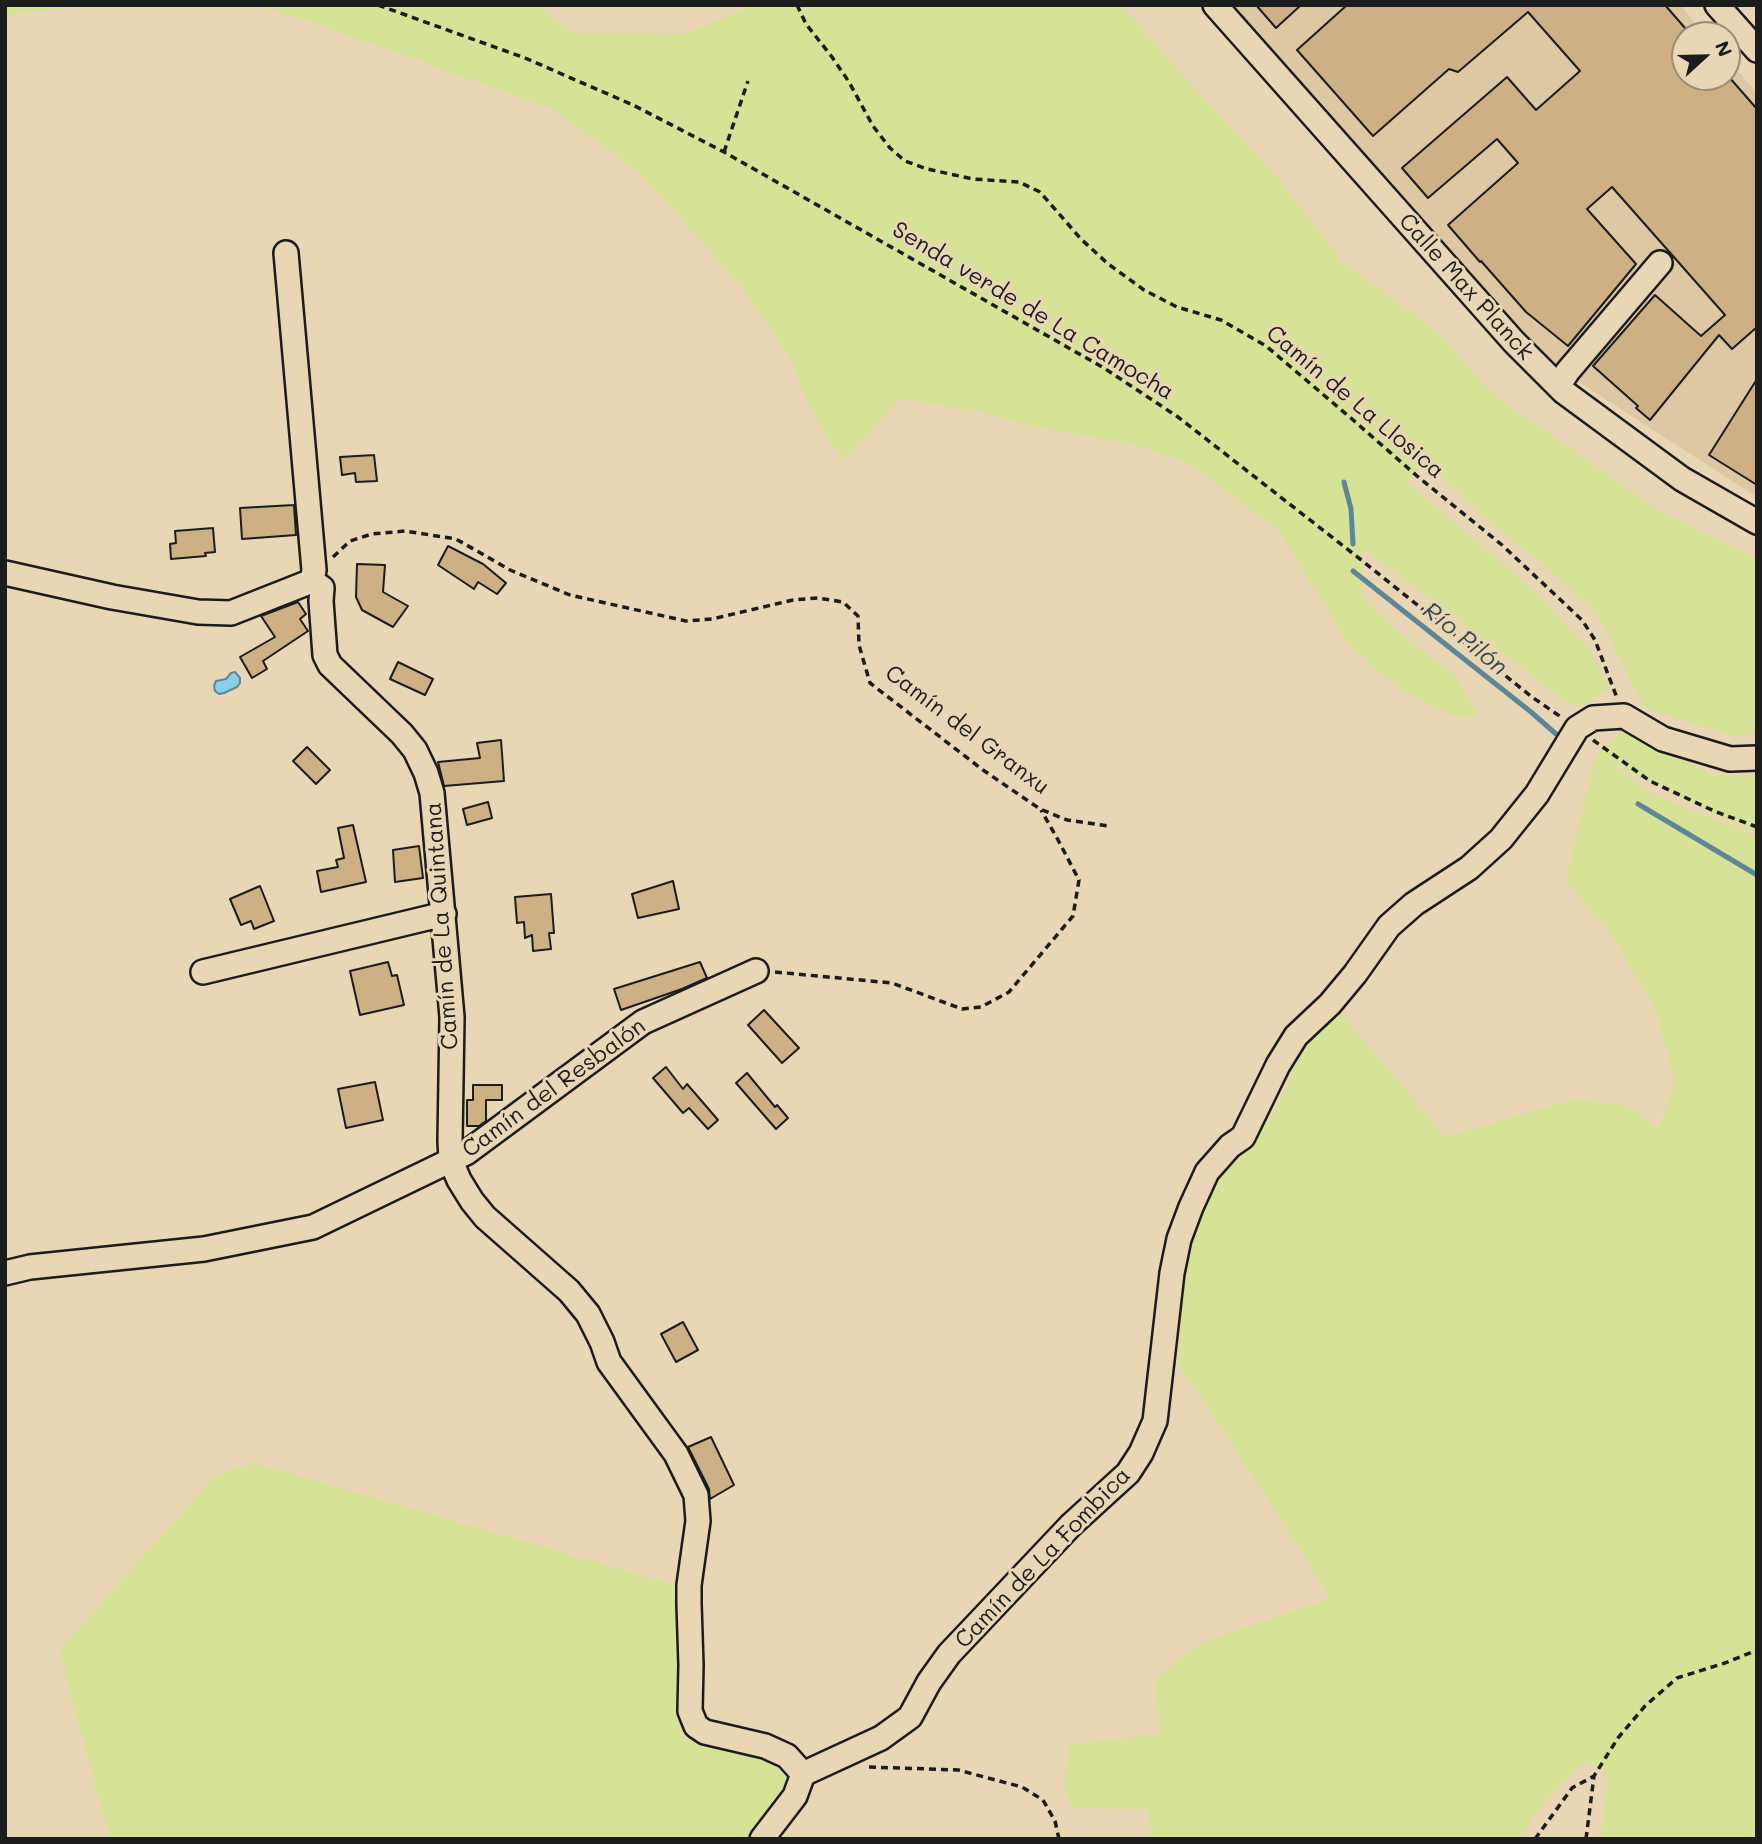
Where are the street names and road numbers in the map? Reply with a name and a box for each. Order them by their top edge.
street label: Calle Max Planck [1393,208,1539,366]
street label: Senda verde de La Camocha [887,216,1179,406]
street label: Camín de La Llosica [1260,319,1450,485]
street label: Camín del Granxu [880,659,1054,801]
street label: Camín de La Quintana [420,801,464,1051]
street label: Camín del Resbalón [457,1012,651,1164]
street label: Camín de La Fombica [949,1462,1137,1654]

